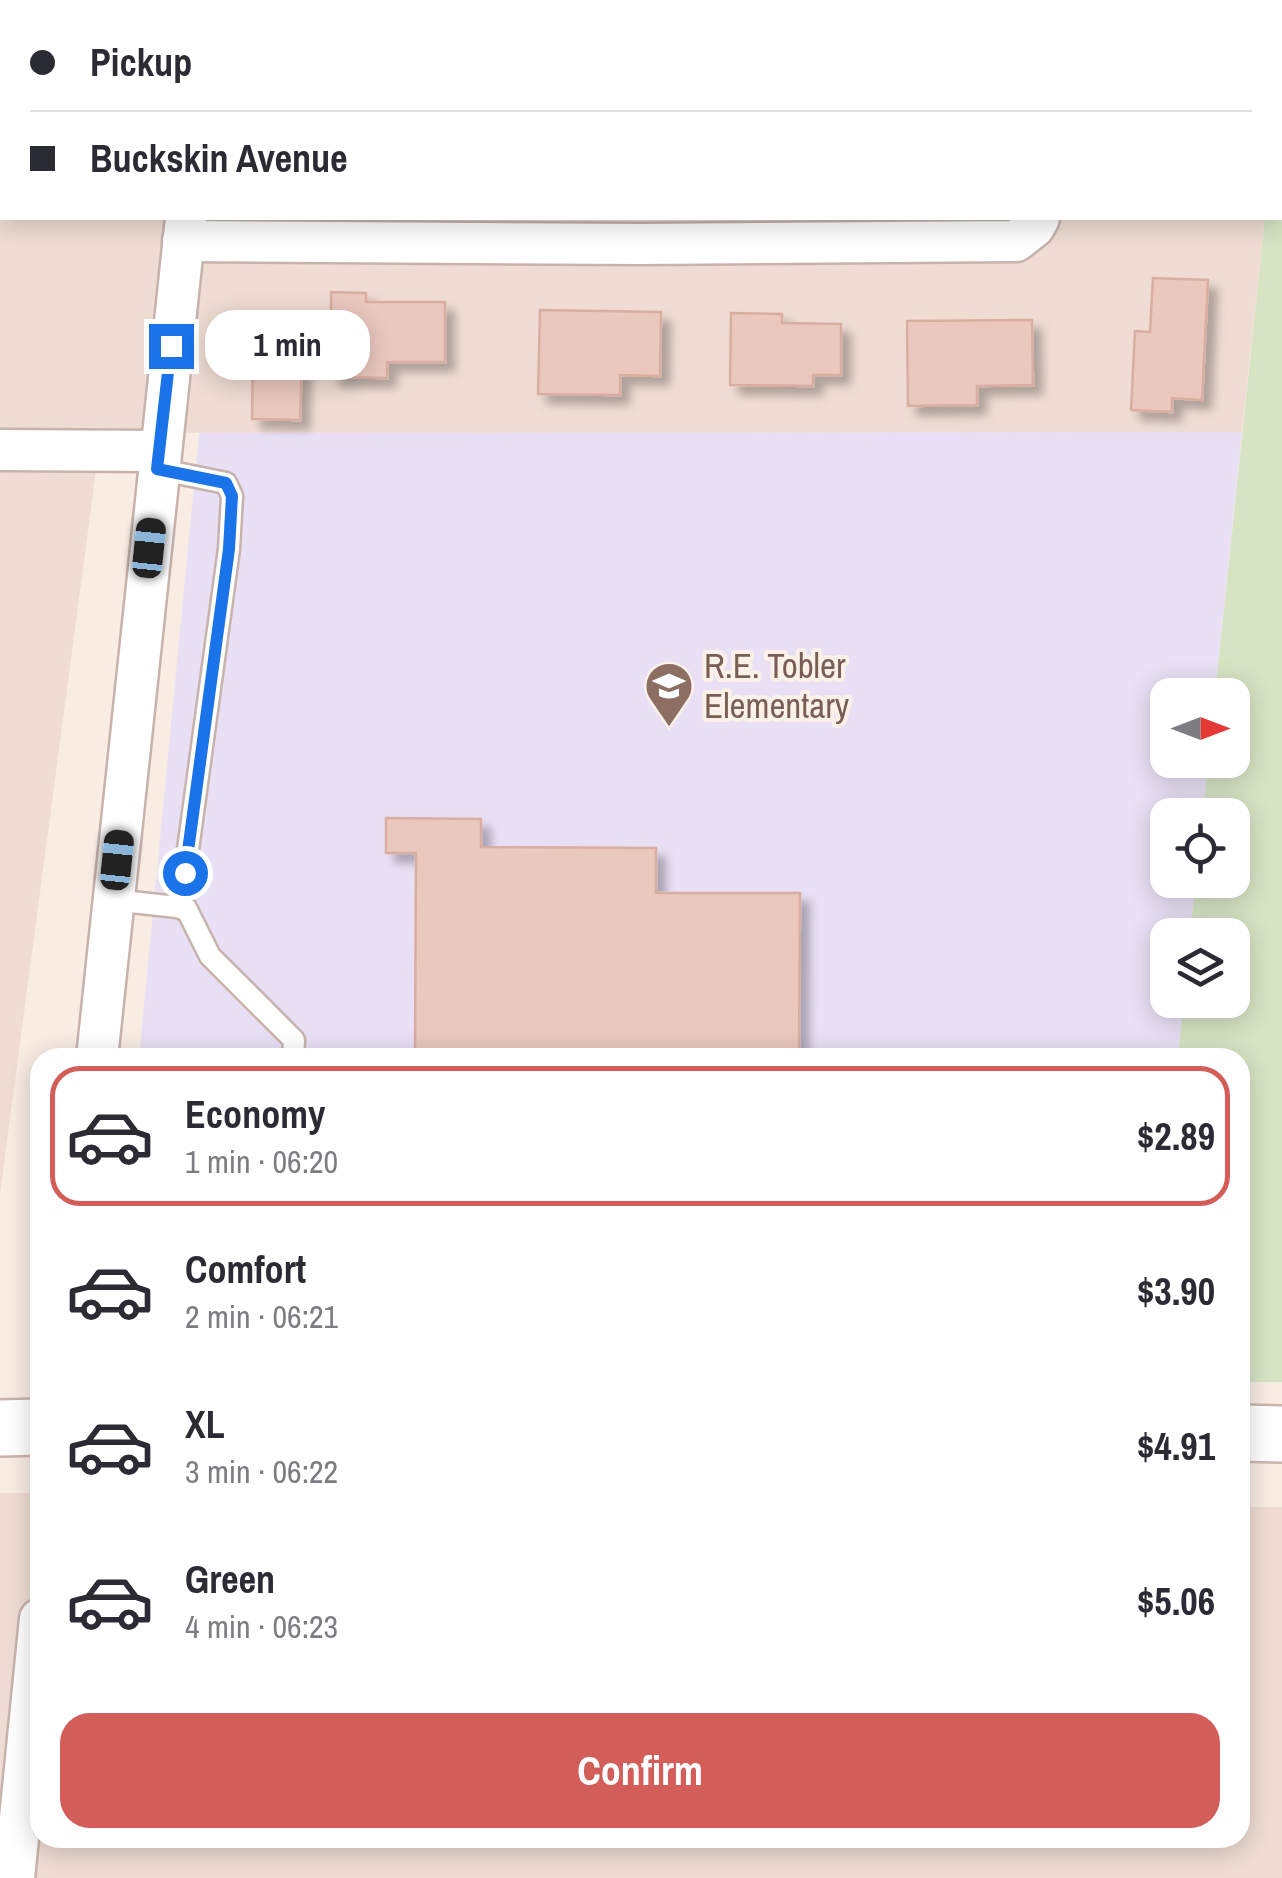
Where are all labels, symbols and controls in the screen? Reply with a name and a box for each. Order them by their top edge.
text: Pickup [90,37,192,88]
text: Buckskin Avenue [90,133,348,184]
callout: 1 min [206,311,371,381]
text: 1 min [253,323,322,366]
route end [149,324,194,369]
car [131,517,167,579]
place label: R.E. Tobler Elementary [704,642,850,729]
school or university icon: R.E. Tobler Elementary [643,660,695,728]
north arrow [1150,678,1250,778]
map controls [1150,678,1250,1018]
button: locate [1150,798,1250,898]
car [99,829,135,891]
route start [163,851,208,896]
button: layers [1150,918,1250,1018]
text: Economy [185,1089,325,1140]
icon: car [65,1091,155,1181]
text: $2.89 [1137,1111,1215,1162]
text: 1 min · 06:20 [185,1140,338,1183]
text: Comfort [185,1244,306,1295]
icon: car [65,1246,155,1336]
text: $3.90 [1137,1266,1215,1317]
text: 2 min · 06:21 [185,1295,338,1338]
text: XL [185,1399,225,1450]
icon: car [65,1401,155,1491]
text: $4.91 [1137,1421,1215,1472]
text: 3 min · 06:22 [185,1450,338,1493]
text: Green [185,1554,275,1605]
icon: car [65,1556,155,1646]
text: $5.06 [1137,1576,1215,1627]
text: 4 min · 06:23 [185,1605,338,1648]
button: Confirm [60,1713,1220,1828]

